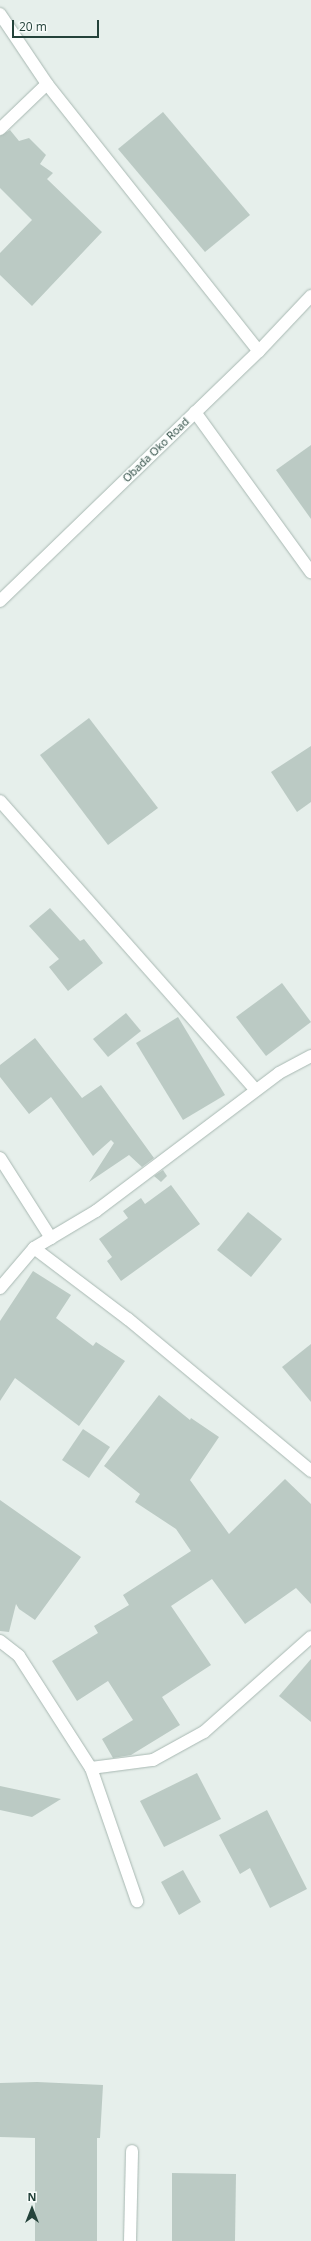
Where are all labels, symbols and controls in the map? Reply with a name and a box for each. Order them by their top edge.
scale bar [14,12,101,38]
text: 20 m [19,18,47,35]
street label: Obada Oko Road [120,415,192,485]
north arrow [12,2189,52,2229]
text: N [28,2189,36,2204]

